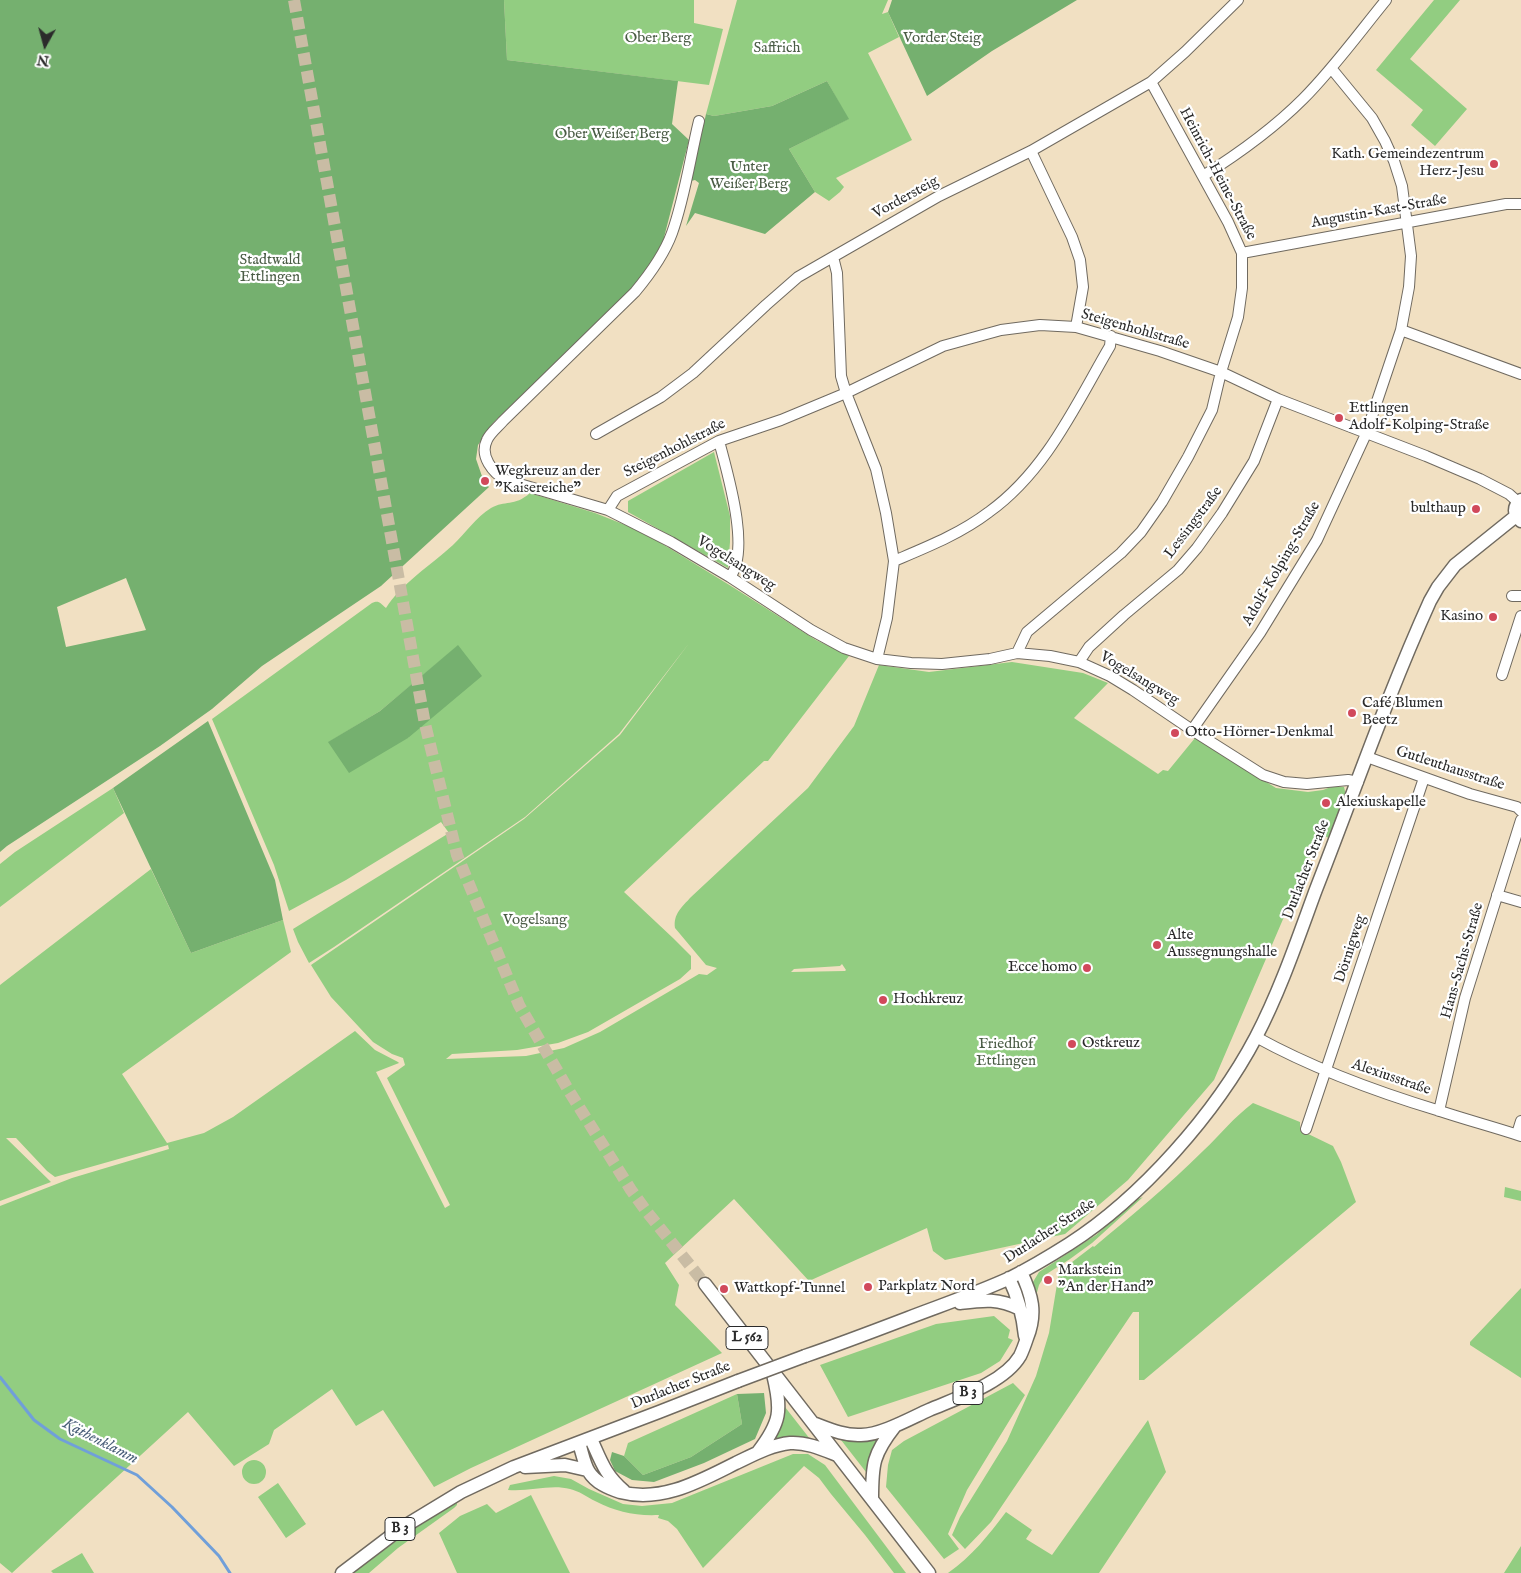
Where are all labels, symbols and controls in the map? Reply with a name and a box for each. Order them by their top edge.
north arrow [20,20,70,70]
park label: Ober Berg [625,30,691,48]
park label: Vorder Steig [903,30,981,48]
park label: Saffrich [754,40,800,58]
text: N [36,50,50,70]
street label: Heinrich-Heine-Straße [1174,105,1260,243]
park label: Ober Weißer Berg [555,126,669,144]
place label: Kath. Gemeindezentrum Herz-Jesu [1331,146,1484,181]
marker: Kath. Gemeindezentrum Herz-Jesu [1488,158,1500,170]
park label: Unter Weißer Berg [710,159,788,194]
street label: Vordersteig [870,173,942,223]
street label: Augustin-Kast-Straße [1310,191,1448,233]
park label: Stadtwald Ettlingen [240,252,300,287]
street label: Steigenhohlstraße [1079,306,1191,354]
place label: Ettlingen Adolf-Kolping-Straße [1349,400,1489,435]
marker: Ettlingen Adolf-Kolping-Straße [1333,412,1345,424]
street label: Steigenhohlstraße [621,416,729,482]
place label: Wegkreuz an der "Kaisereiche" [495,463,600,498]
marker: Wegkreuz an der "Kaisereiche" [479,475,491,487]
street label: Lessingstraße [1161,483,1227,563]
street label: Adolf-Kolping-Straße [1239,499,1325,629]
place label: bulthaup [1411,500,1466,518]
marker: bulthaup [1470,503,1482,515]
street label: Vogelsangweg [693,533,779,595]
place label: Kasino [1440,608,1483,626]
marker: Kasino [1487,611,1499,623]
street label: Vogelsangweg [1096,648,1182,710]
place label: Café Blumen Beetz [1362,695,1443,730]
marker: Café Blumen Beetz [1346,707,1358,719]
place label: Otto-Hörner-Denkmal [1185,724,1333,742]
marker: Otto-Hörner-Denkmal [1169,727,1181,739]
street label: Gutleuthausstraße [1393,743,1507,795]
place label: Alexiuskapelle [1336,794,1426,812]
marker: Alexiuskapelle [1320,797,1332,809]
street label: Durlacher Straße [1280,818,1334,922]
street label: Hans-Sachs-Straße [1438,901,1488,1021]
park label: Vogelsang [503,912,567,930]
street label: Dörnigweg [1332,913,1370,985]
place label: Alte Aussegnungshalle [1167,927,1277,962]
marker: Alte Aussegnungshalle [1151,939,1163,951]
place label: Ecce homo [1008,959,1077,977]
marker: Ecce homo [1081,962,1093,974]
place label: Hochkreuz [893,991,963,1009]
marker: Hochkreuz [877,994,889,1006]
place label: Ostkreuz [1082,1035,1140,1053]
park label: Friedhof Ettlingen [976,1036,1036,1071]
marker: Ostkreuz [1066,1038,1078,1050]
street label: Alexiusstraße [1349,1056,1433,1100]
street label: Durlacher Straße [1001,1196,1099,1268]
place label: Markstein "An der Hand" [1058,1262,1153,1297]
marker: Markstein "An der Hand" [1042,1274,1054,1286]
place label: Parkplatz Nord [878,1278,975,1296]
place label: Wattkopf-Tunnel [734,1280,845,1298]
marker: Parkplatz Nord [862,1281,874,1293]
marker: Wattkopf-Tunnel [718,1283,730,1295]
road number: L 562 [726,1326,768,1350]
street label: Durlacher Straße [629,1358,733,1414]
road number: B 3 [953,1382,983,1405]
water label: Käthenklamm [59,1415,141,1469]
road number: B 3 [385,1518,415,1540]

